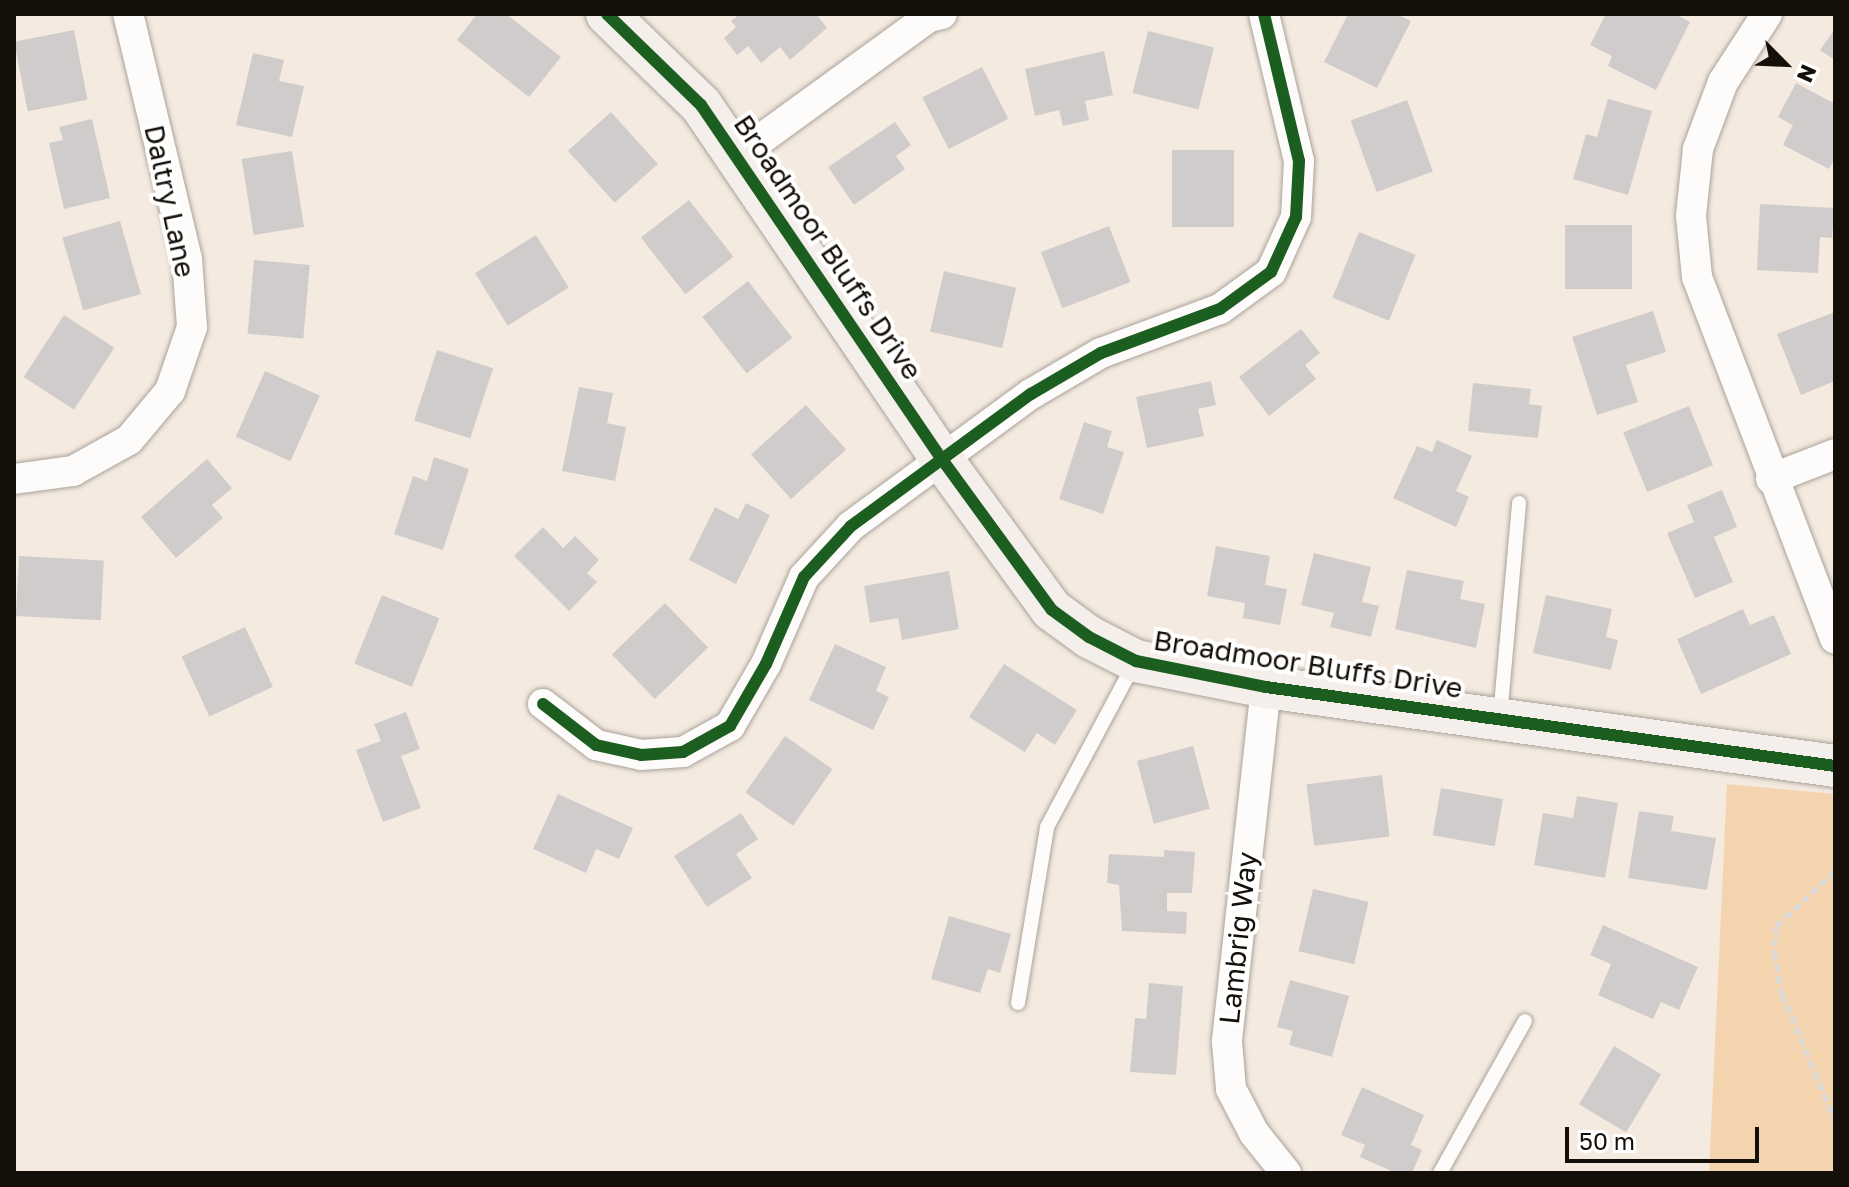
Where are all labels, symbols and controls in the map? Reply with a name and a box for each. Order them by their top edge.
north arrow [1745,24,1825,104]
text: N [1792,61,1823,87]
street label: Broadmoor Bluffs Drive [727,108,929,386]
street label: Daltry Lane [137,122,203,280]
street label: Broadmoor Bluffs Drive [1151,623,1465,705]
street label: Lambrig Way [1212,850,1264,1026]
scale bar [1569,1111,1763,1161]
text: 50 m [1579,1126,1635,1155]

